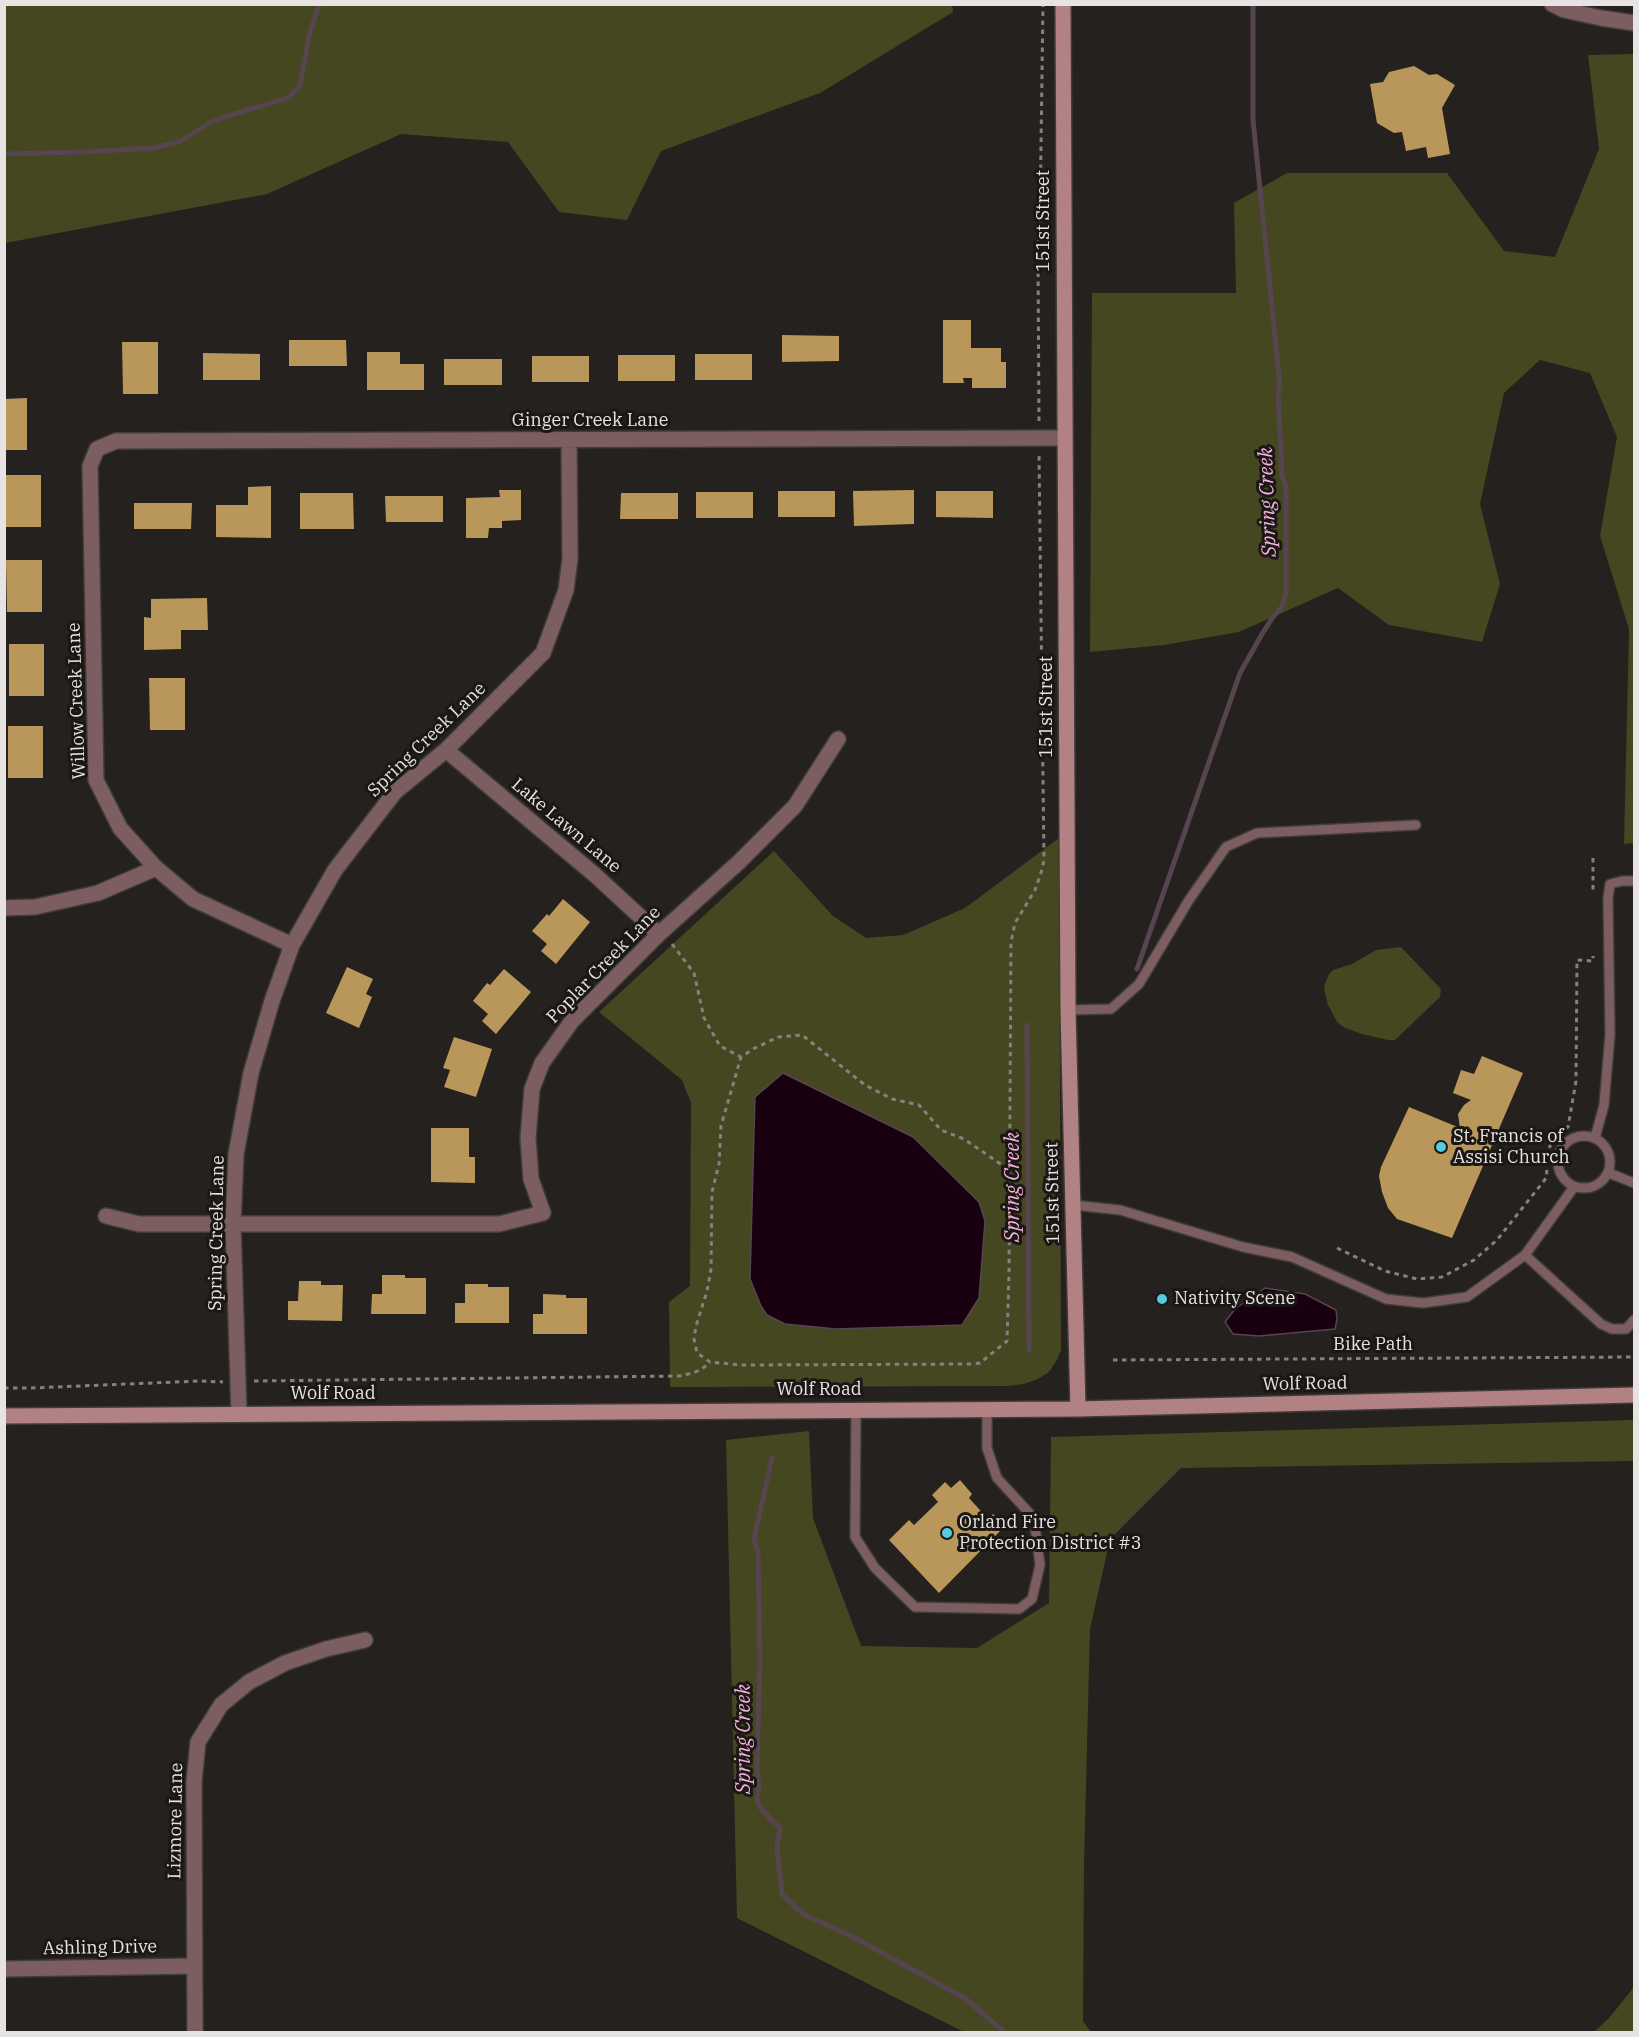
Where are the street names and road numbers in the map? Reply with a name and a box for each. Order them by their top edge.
street label: 151st Street [1033,170,1055,272]
street label: Ginger Creek Lane [512,410,668,432]
street label: Willow Creek Lane [63,622,91,780]
street label: 151st Street [1036,656,1058,758]
street label: Spring Creek Lane [364,678,490,802]
street label: Lake Lawn Lane [507,774,625,878]
street label: Poplar Creek Lane [543,902,665,1028]
street label: 151st Street [1041,1142,1065,1244]
street label: Spring Creek Lane [205,1155,229,1311]
street label: Bike Path [1333,1334,1413,1356]
street label: Wolf Road [1262,1372,1348,1396]
street label: Wolf Road [776,1379,862,1401]
street label: Wolf Road [290,1383,376,1405]
street label: Lizmore Lane [164,1763,188,1879]
street label: Ashling Drive [43,1936,157,1960]

